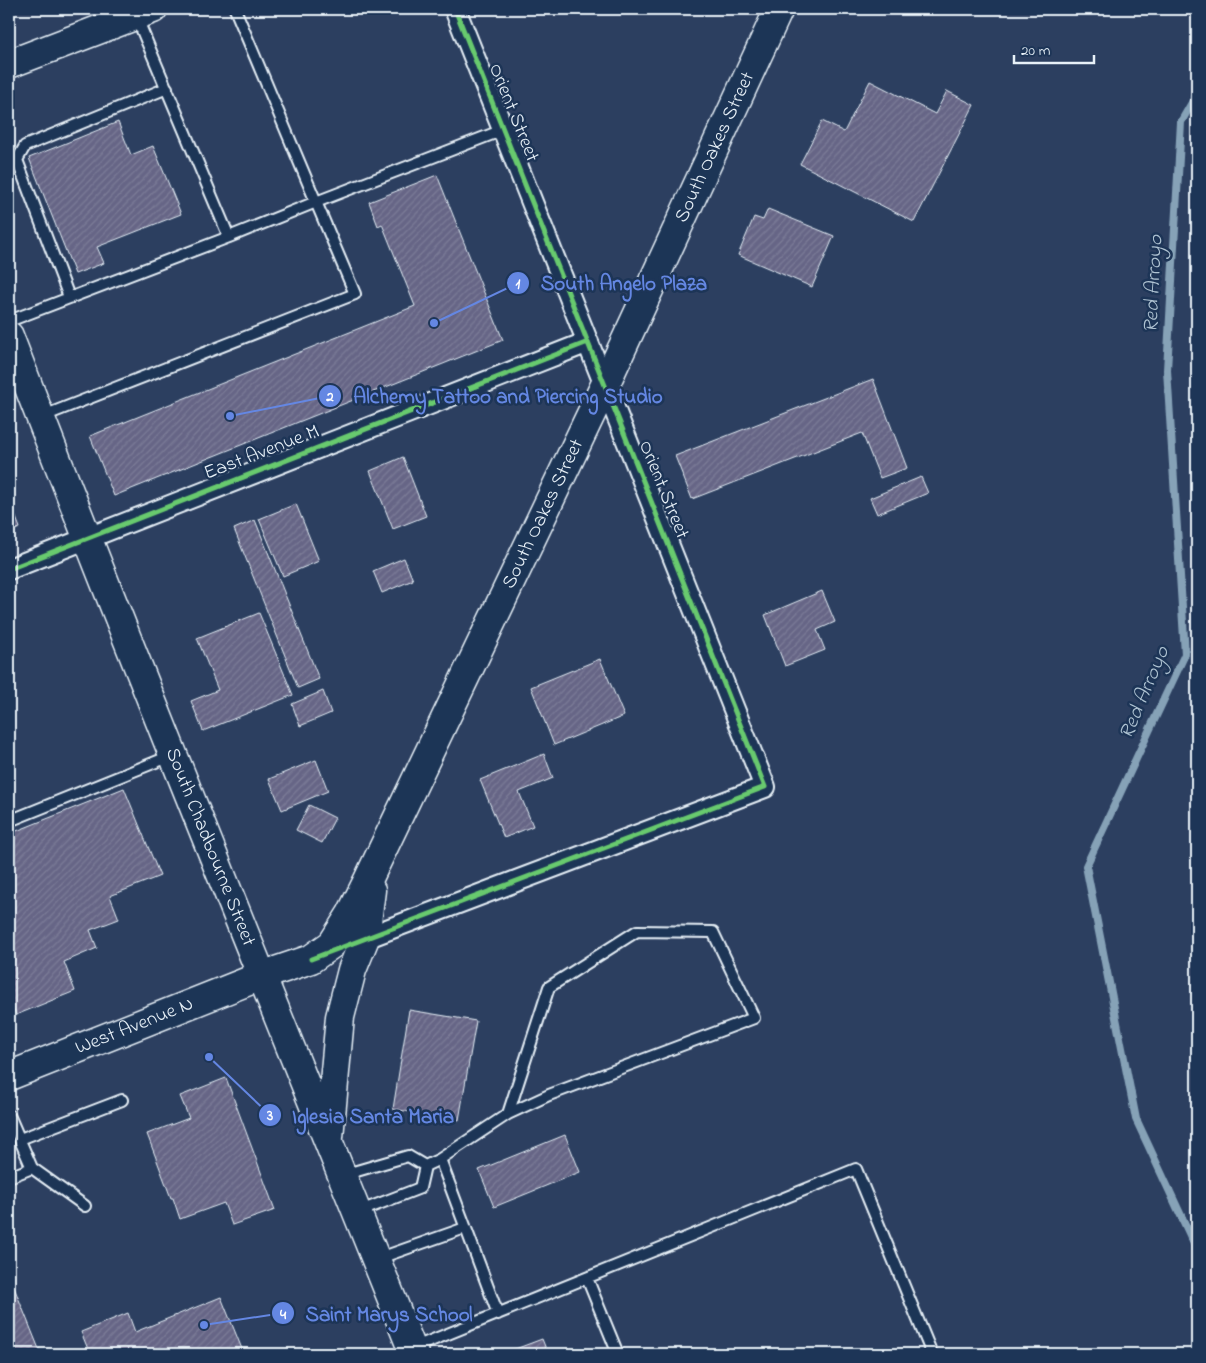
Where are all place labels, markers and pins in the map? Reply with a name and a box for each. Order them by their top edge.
callout: South Angelo Plaza [506,265,717,301]
callout: Alchemy Tattoo and Piercing Studio [318,378,672,414]
callout: Iglesia Santa Maria [257,1097,464,1133]
callout: Saint Marys School [270,1295,482,1331]

